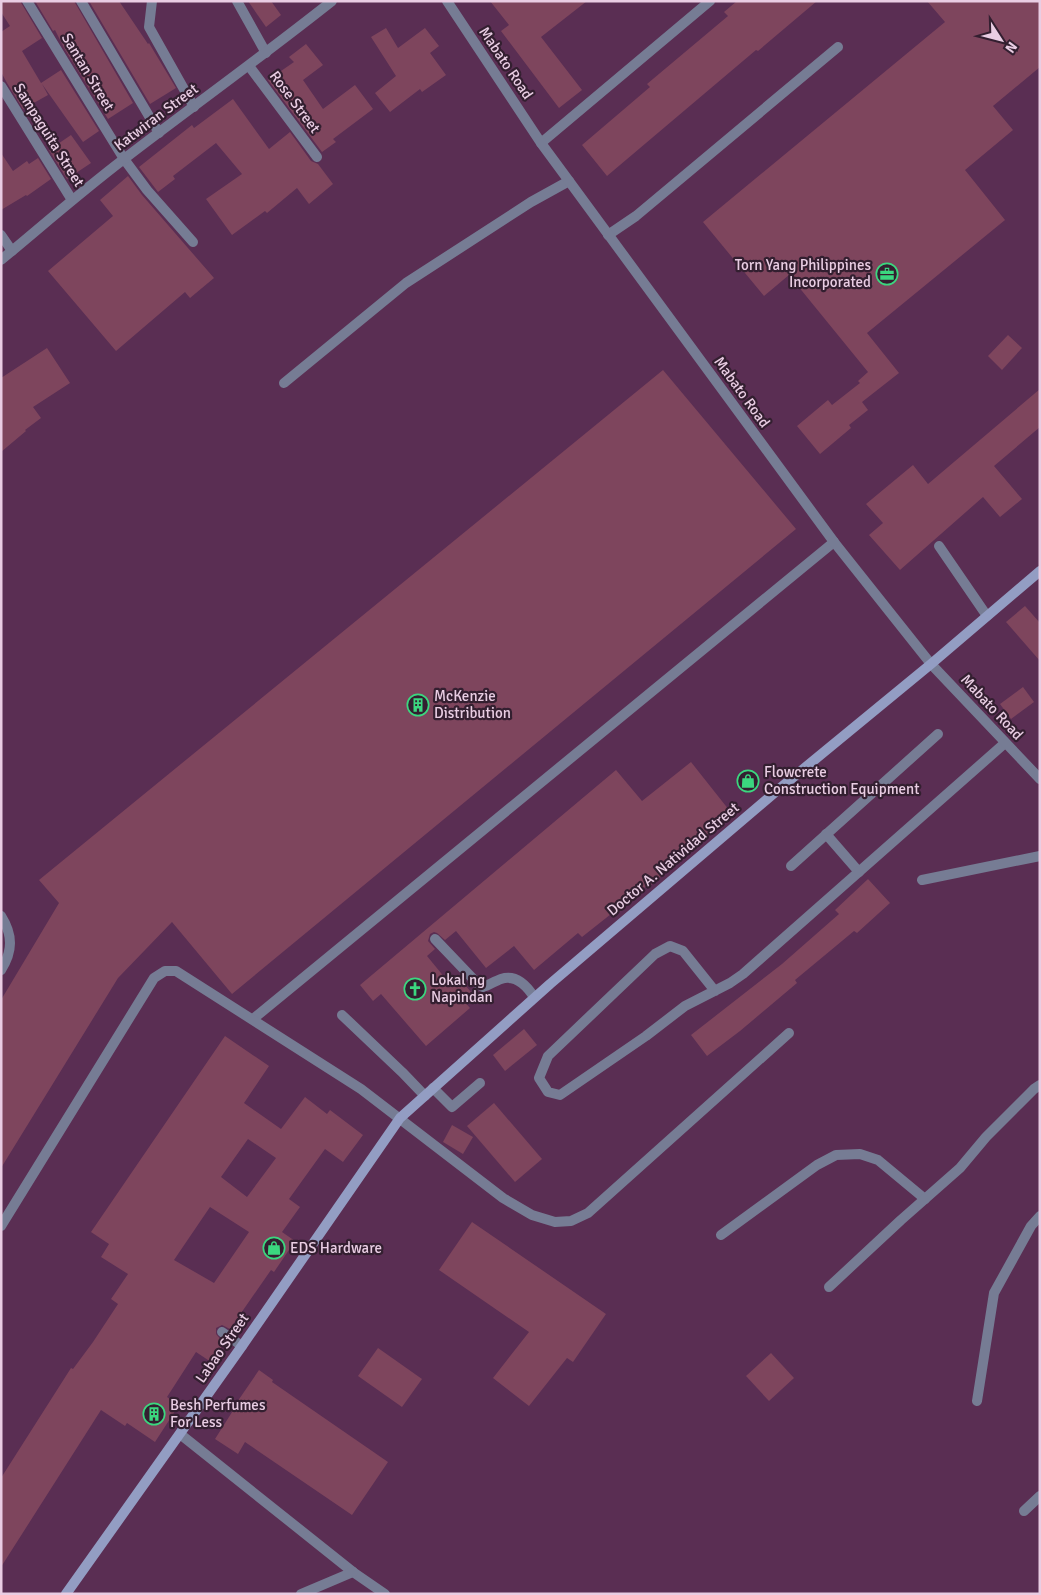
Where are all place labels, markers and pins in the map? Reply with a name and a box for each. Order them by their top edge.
place label: Torn Yang Philippines Incorporated [735,256,871,291]
office icon: Torn Yang Philippines Incorporated [875,262,899,286]
place label: McKenzie Distribution [434,687,511,722]
building icon: McKenzie Distribution [406,693,430,717]
place label: Flowcrete Construction Equipment [764,763,920,798]
shop icon: Flowcrete Construction Equipment [736,769,760,793]
place label: Lokal ng Napindan [431,971,493,1006]
church icon: Lokal ng Napindan [403,977,427,1001]
shop icon: EDS Hardware [262,1236,286,1260]
place label: EDS Hardware [290,1239,382,1257]
place label: Besh Perfumes For Less [170,1396,266,1431]
building icon: Besh Perfumes For Less [142,1402,166,1426]

